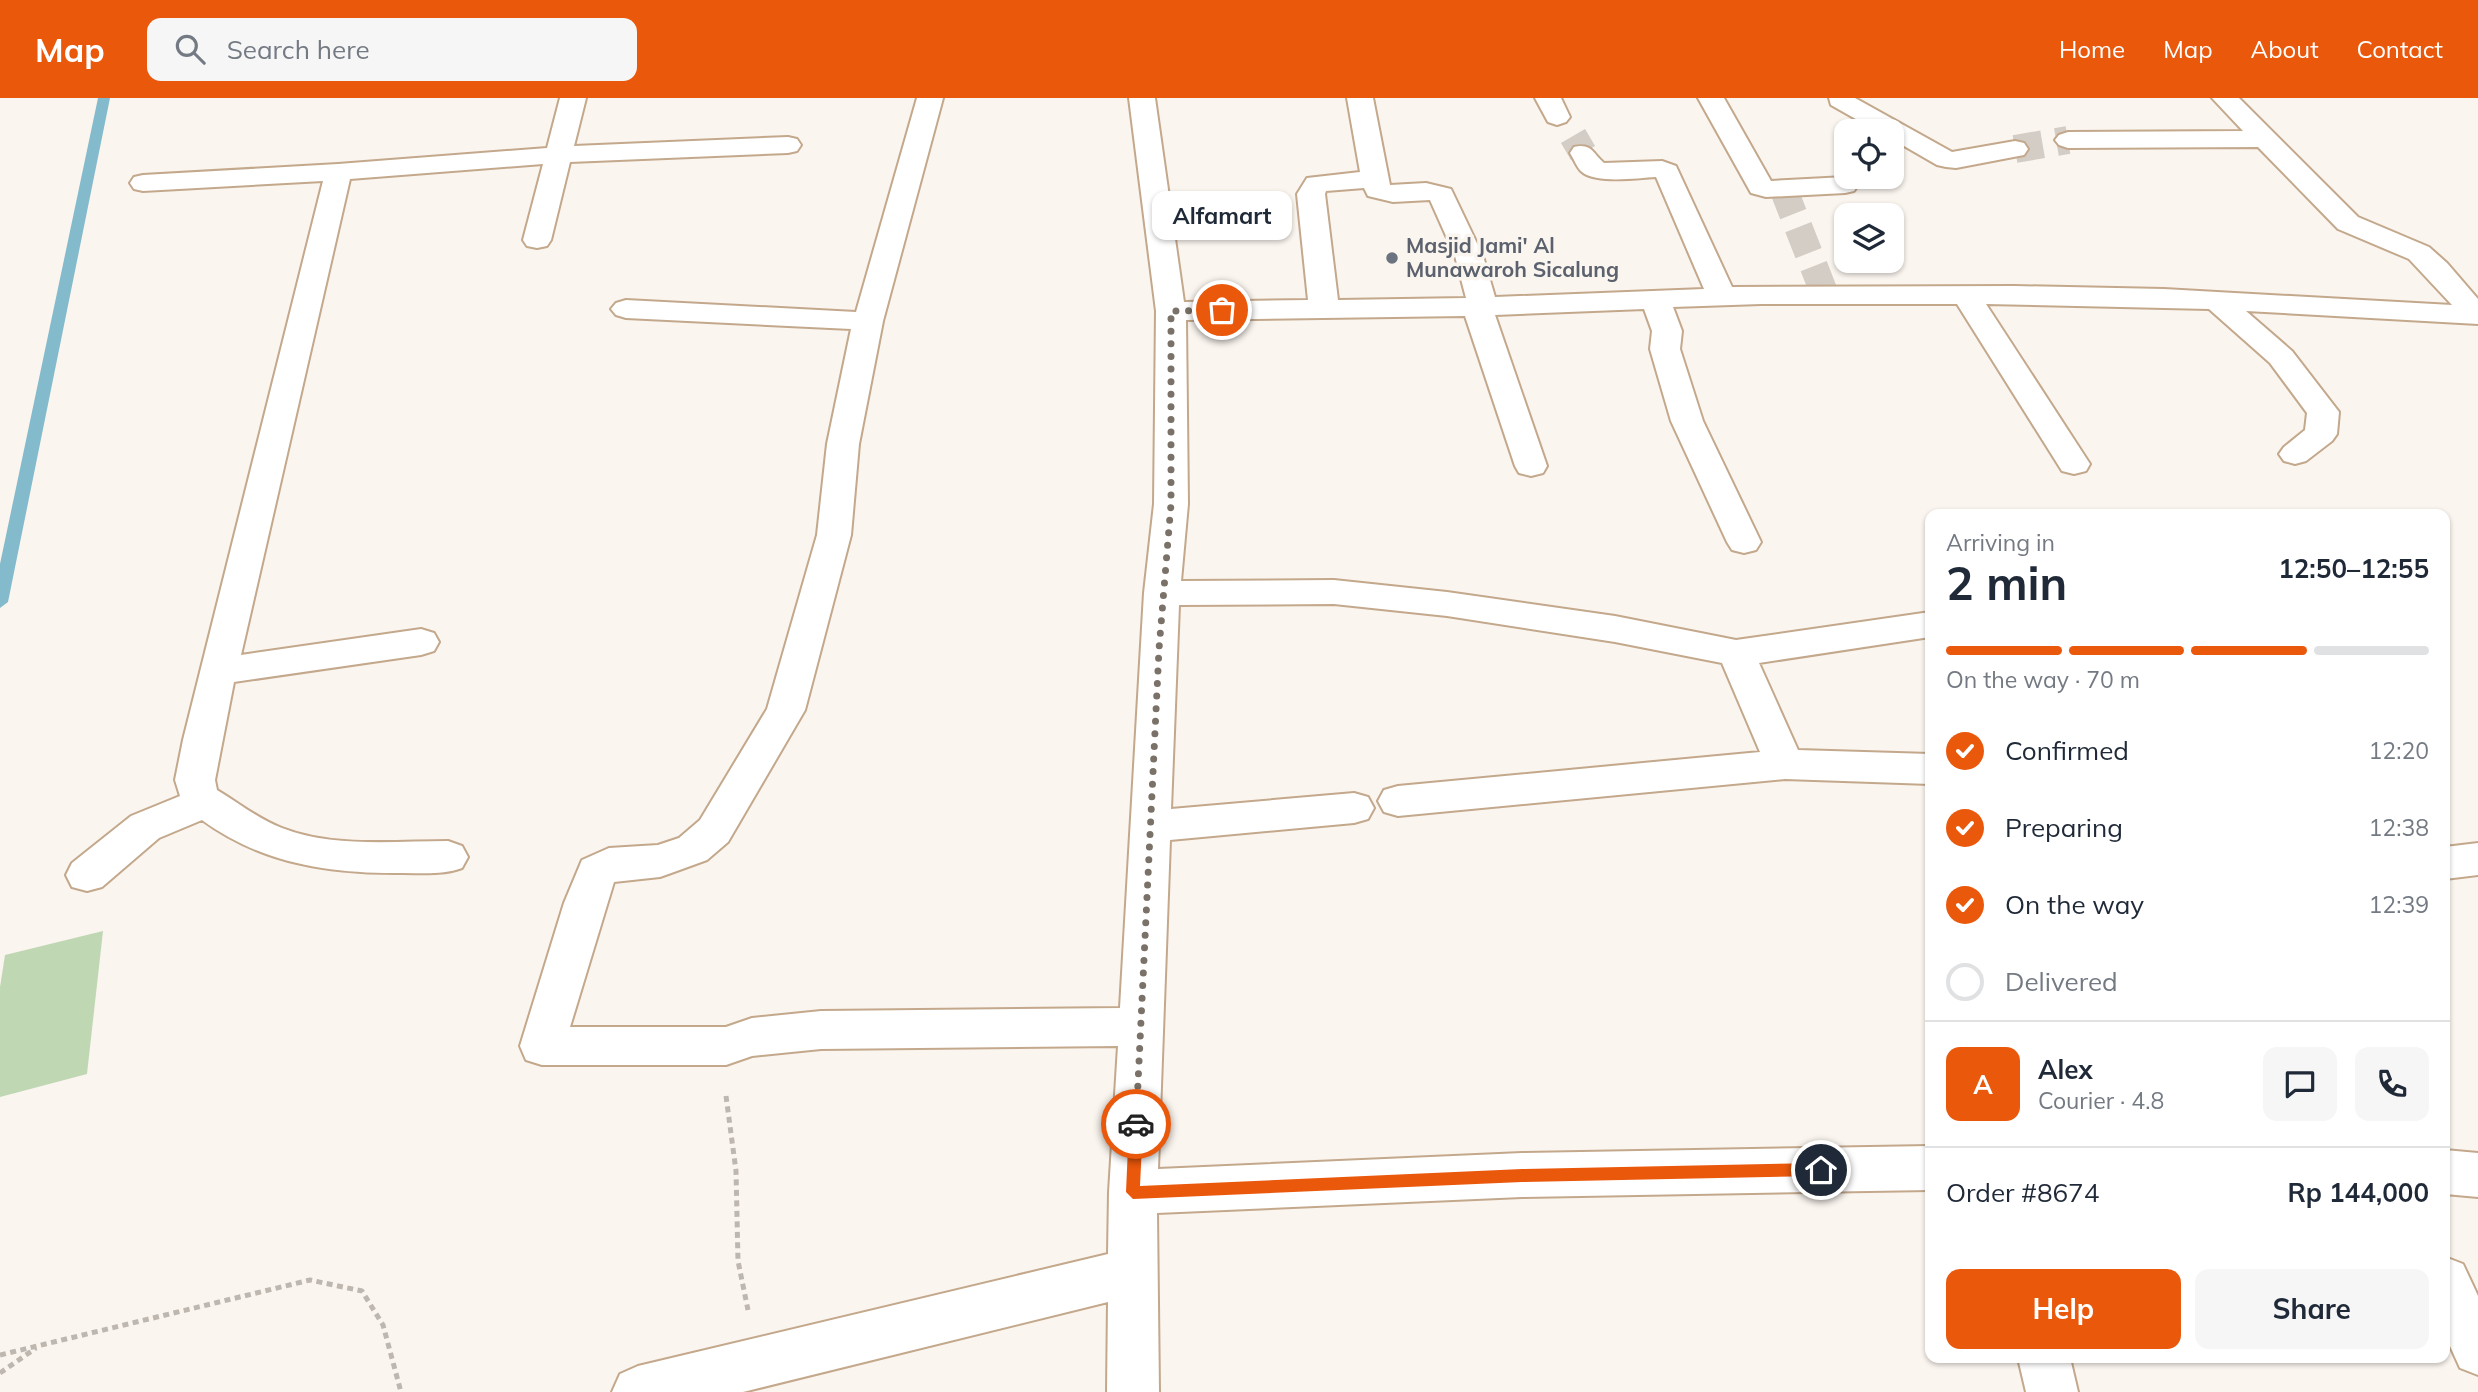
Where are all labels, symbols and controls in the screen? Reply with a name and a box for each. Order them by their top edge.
search box [147,18,637,81]
text: Map [35,29,105,70]
icon: search [171,30,209,68]
text: Search here [227,33,370,66]
text: Home [2059,34,2125,64]
text: Map [2163,34,2213,64]
text: About [2251,34,2319,64]
text: Contact [2357,34,2443,64]
map controls [1834,119,1904,273]
button: locate [1834,119,1904,189]
callout: Alfamart [1152,191,1292,240]
text: Alfamart [1172,201,1272,230]
button: layers [1834,203,1904,273]
place label: Masjid Jami' Al Munawaroh Sicalung [1406,232,1619,282]
marker: Masjid Jami' Al Munawaroh Sicalung [1384,250,1400,266]
pin [1192,280,1252,340]
icon: bag [1203,291,1241,329]
text: Arriving in [1946,528,2055,557]
text: 12:50–12:55 [2278,552,2429,585]
text: 2 min [1946,554,2067,612]
text: On the way · 70 m [1946,665,2140,694]
icon: check [1946,732,1984,770]
text: Confirmed [2005,734,2129,767]
text: 12:20 [2369,736,2429,765]
icon: check [1946,809,1984,847]
text: Preparing [2005,811,2123,844]
text: 12:38 [2369,813,2429,842]
icon: check [1946,886,1984,924]
text: On the way [2005,888,2144,921]
text: 12:39 [2369,890,2429,919]
text: Delivered [2005,965,2118,998]
button: chat [2263,1047,2337,1121]
button: phone [2355,1047,2429,1121]
text: Alex [2038,1053,2093,1086]
text: A [1973,1068,1993,1101]
text: Courier · 4.8 [2038,1086,2164,1115]
courier [1101,1089,1171,1159]
icon: car [1117,1105,1155,1143]
pin [1791,1140,1851,1200]
icon: home [1802,1151,1840,1189]
text: Order #8674 [1946,1176,2099,1209]
text: Rp 144,000 [2287,1176,2429,1209]
button: Help [1946,1269,2181,1349]
button: Share [2195,1269,2429,1349]

